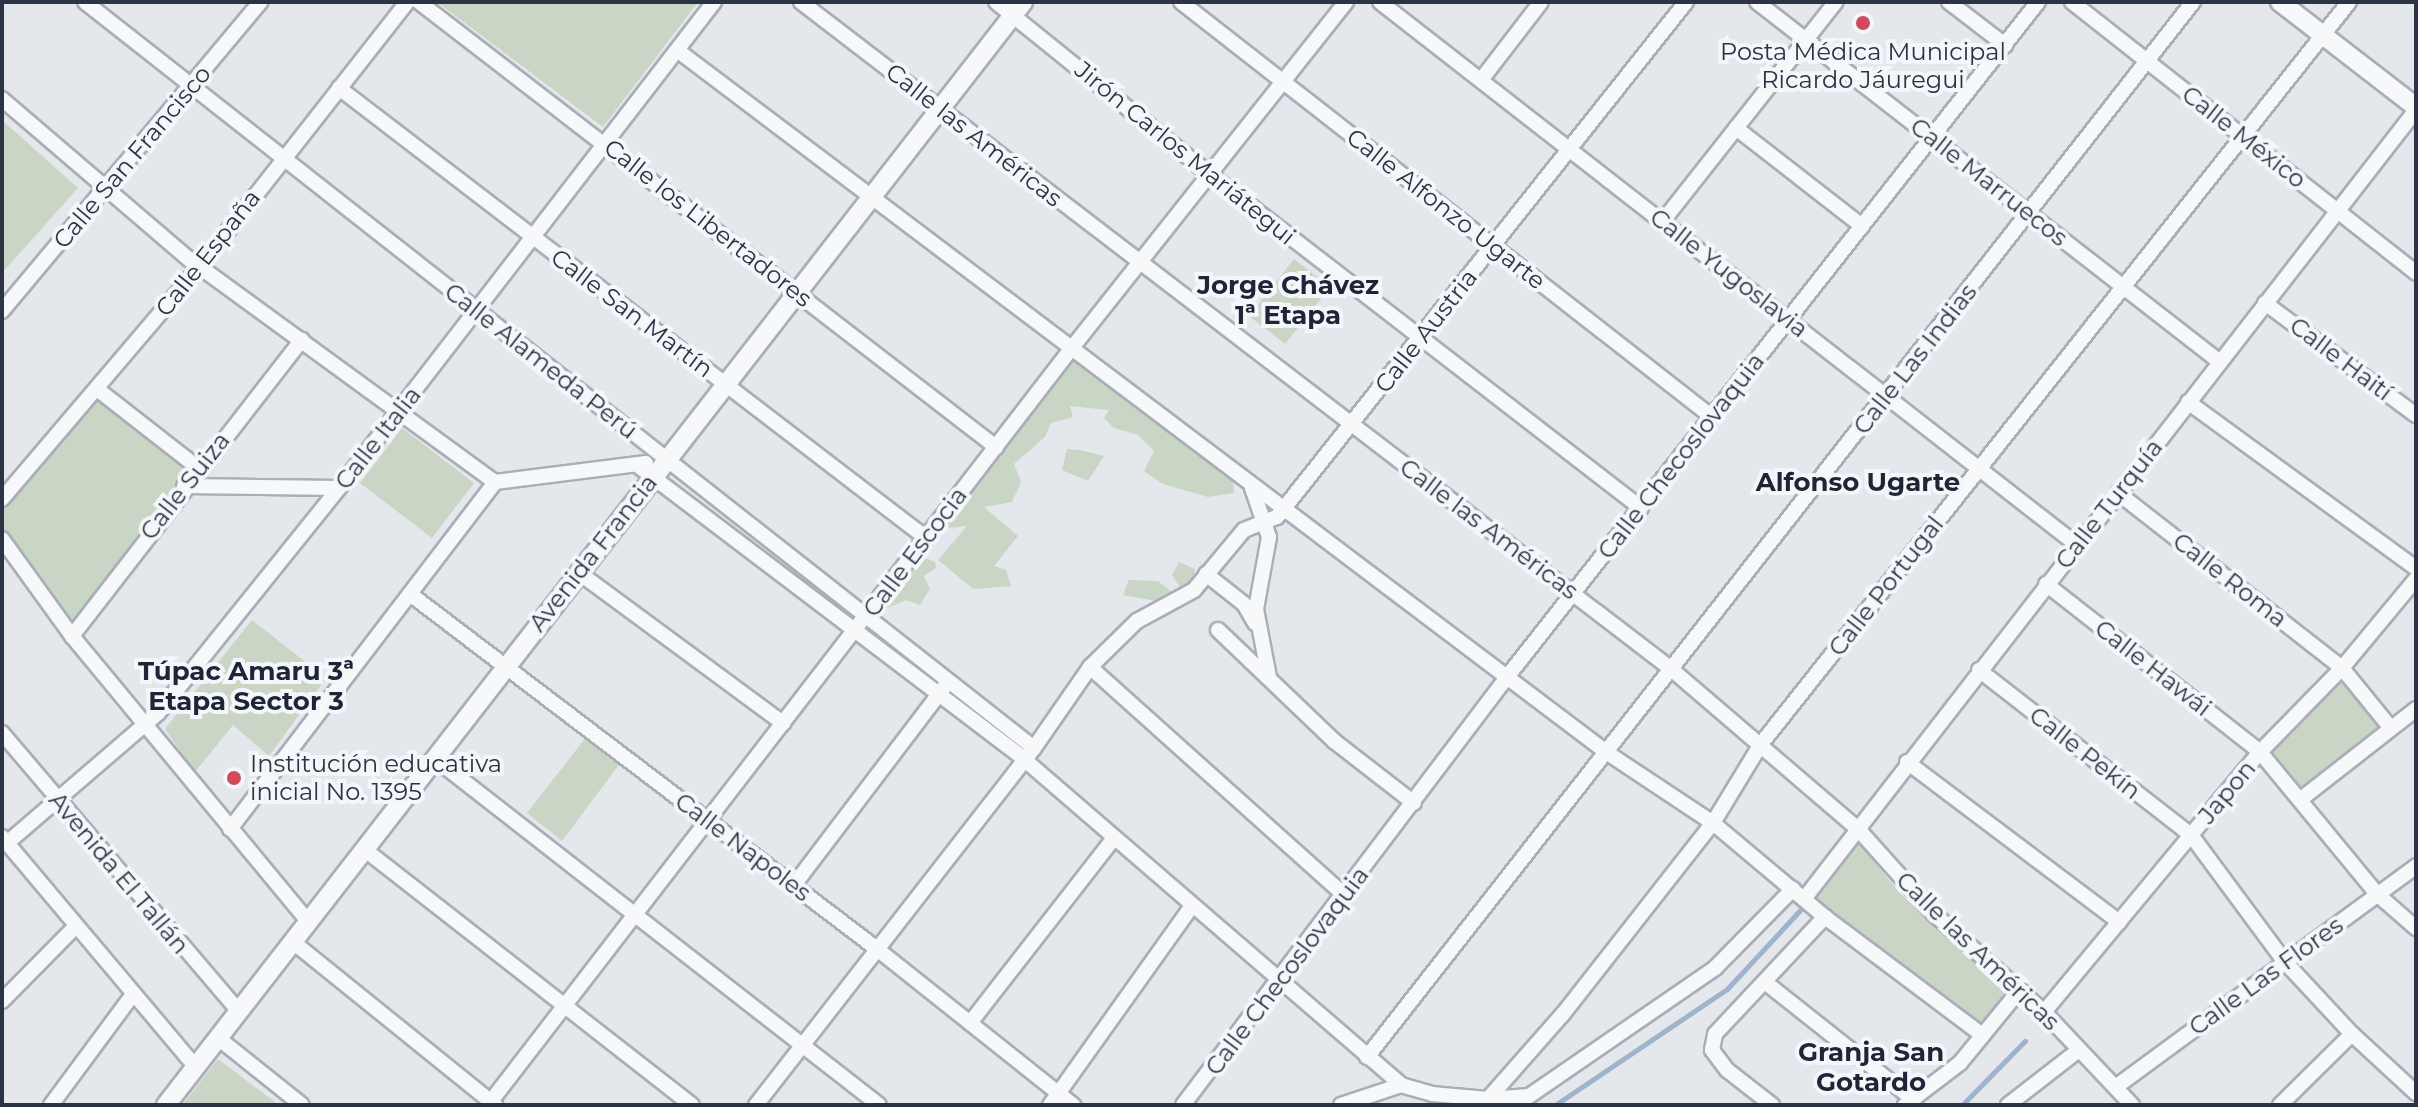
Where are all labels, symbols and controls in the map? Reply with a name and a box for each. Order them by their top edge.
marker: Posta Médica Municipal Ricardo Jáuregui [1852,12,1874,34]
place label: Posta Médica Municipal Ricardo Jáuregui [1720,38,2006,94]
street label: Jirón Carlos Mariátegui [1069,55,1301,251]
street label: Calle las Américas [880,57,1068,213]
street label: Calle San Francisco [47,60,217,254]
street label: Calle México [2176,80,2312,194]
street label: Calle Marruecos [1905,112,2073,252]
street label: Calle Alfonzo Ugarte [1341,122,1551,296]
street label: Calle los Libertadores [598,133,818,313]
street label: Calle España [150,184,266,322]
street label: Calle Yugoslavia [1644,202,1814,344]
street label: Calle San Martín [545,243,719,383]
street label: Calle Austria [1369,263,1483,399]
district label: Jorge Chávez 1ª Etapa [1197,270,1379,332]
street label: Calle Alameda Perú [439,277,643,445]
street label: Calle Las Indias [1847,278,1983,440]
street label: Calle Haití [2284,311,2398,407]
street label: Calle Checoslovaquia [1592,347,1770,565]
street label: Calle Italia [329,381,427,495]
street label: Calle Suiza [134,427,236,545]
street label: Calle Turquía [2049,433,2169,575]
street label: Calle las Américas [1394,453,1584,605]
district label: Alfonso Ugarte [1756,467,1960,499]
street label: Avenida Francia [523,469,663,637]
street label: Calle Escocia [857,482,973,622]
street label: Calle Portugal [1822,510,1950,662]
street label: Calle Roma [2167,527,2293,633]
street label: Calle Hawái [2089,614,2217,722]
district label: Túpac Amaru 3ª Etapa Sector 3 [138,656,354,718]
street label: Calle Pekín [2024,701,2146,805]
place label: Institución educativa inicial No. 1395 [250,750,502,806]
street label: Japon [2192,755,2262,829]
marker: Institución educativa inicial No. 1395 [225,769,243,787]
street label: Avenida El Tallán [43,786,195,960]
street label: Calle Napoles [670,787,816,907]
street label: Calle Checoslovaquia [1199,861,1375,1081]
street label: Calle las Américas [1890,866,2066,1036]
street label: Calle Las Flores [2183,911,2349,1041]
district label: Granja San Gotardo [1798,1037,1944,1098]

